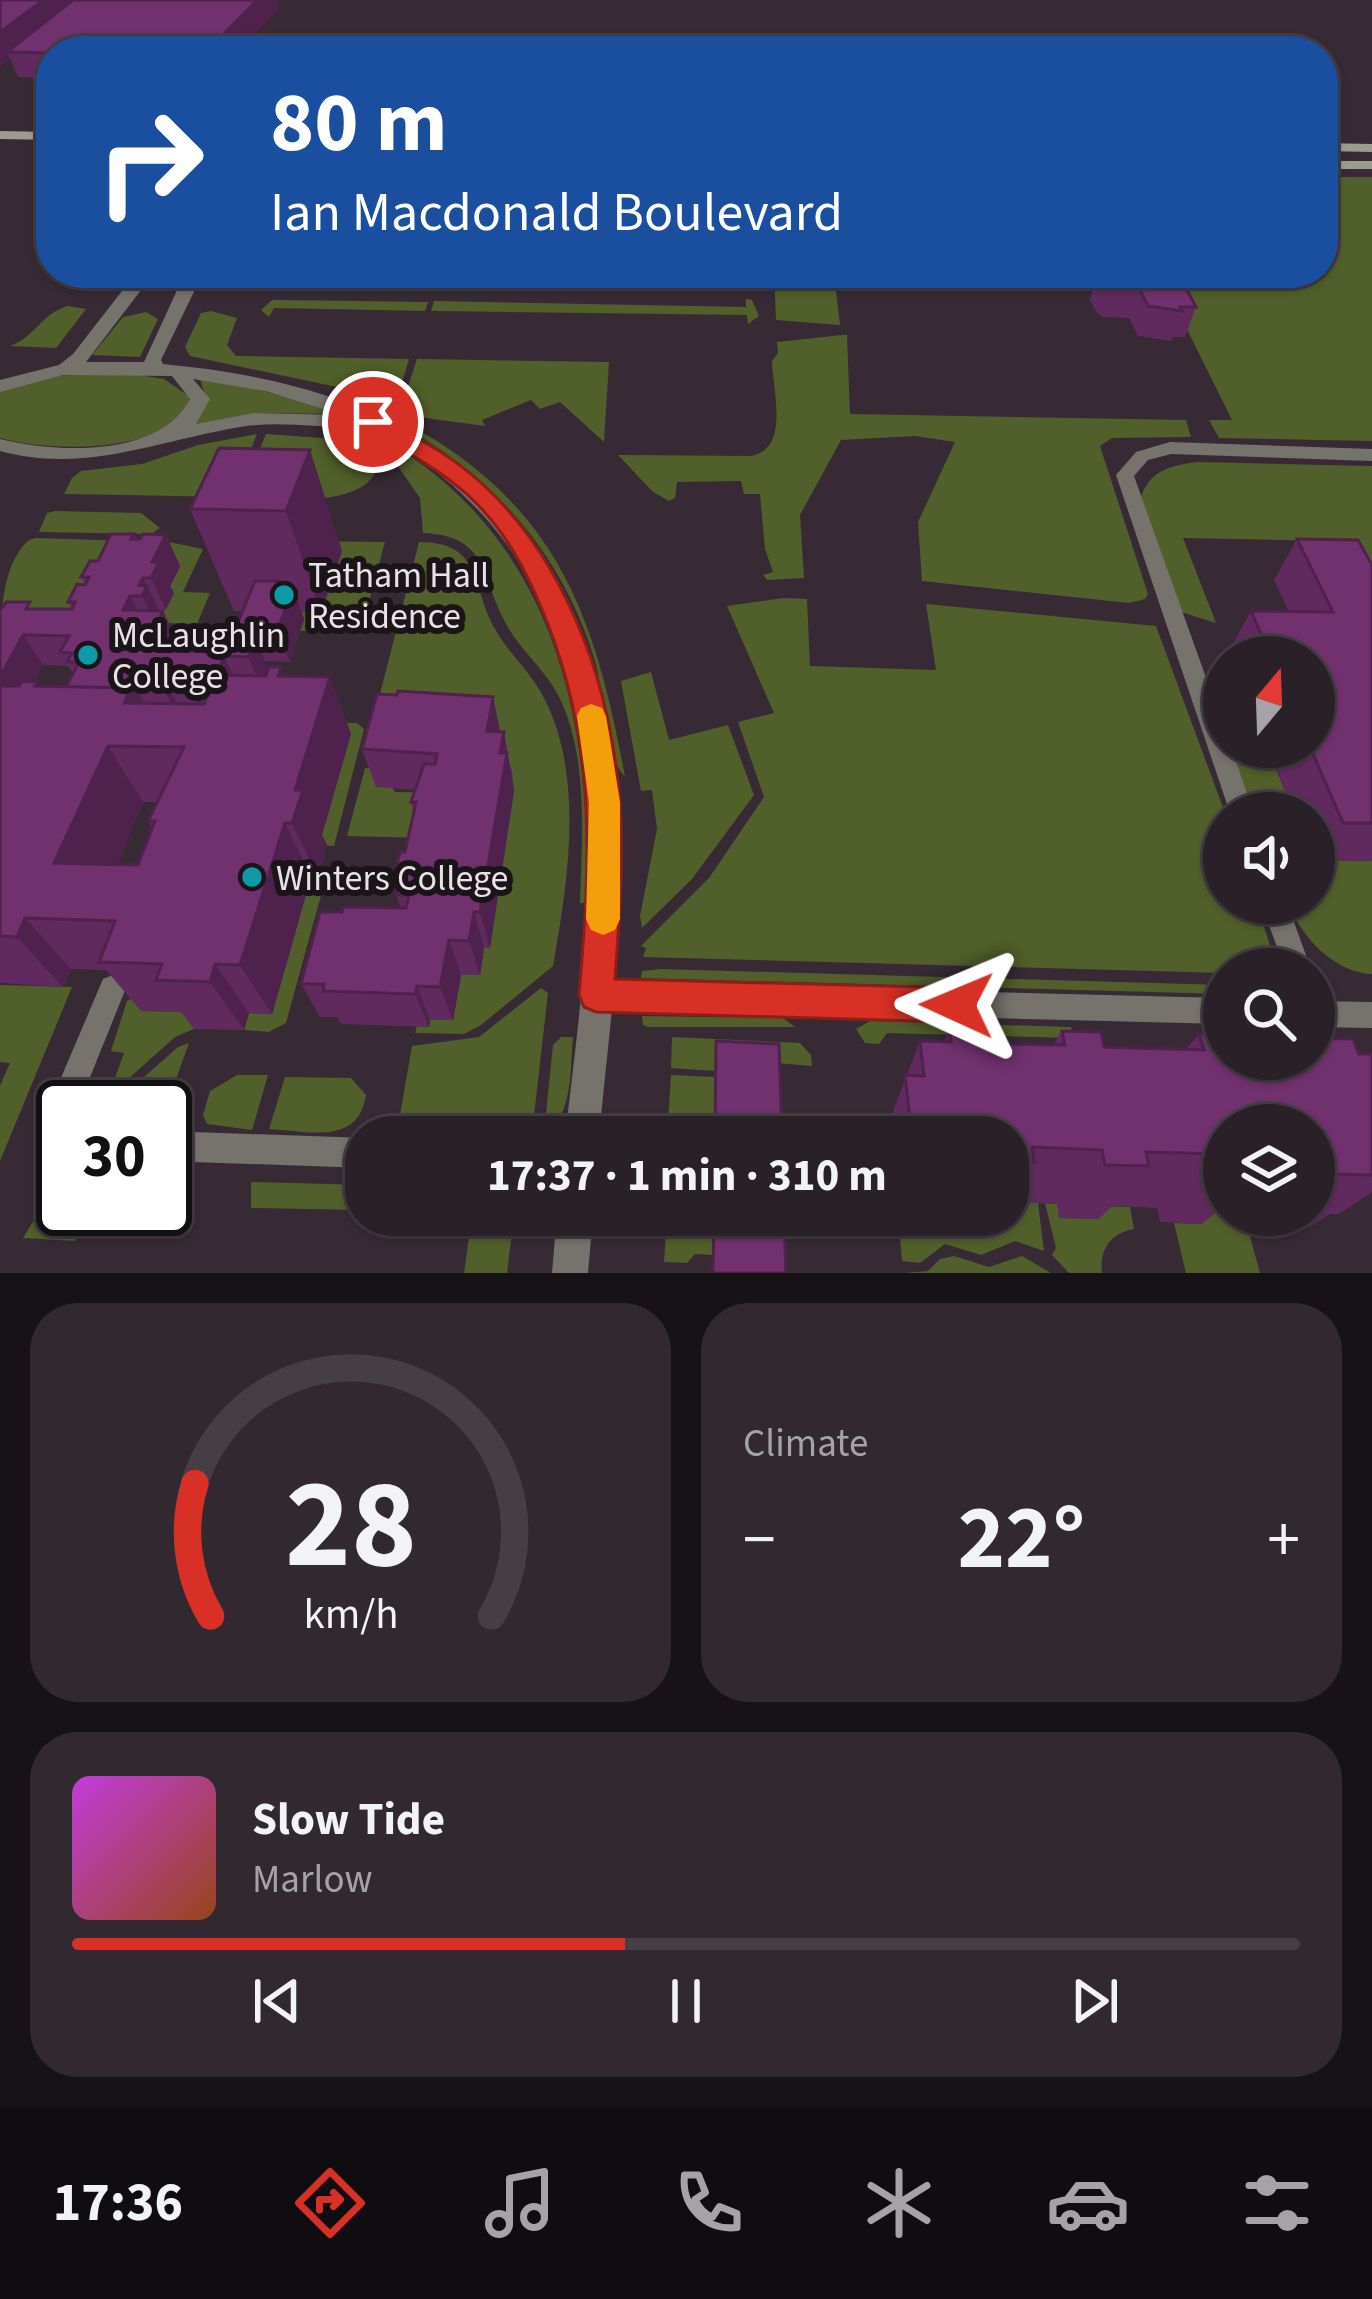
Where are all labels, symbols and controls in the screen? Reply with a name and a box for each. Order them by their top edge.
text: 80 m [270,64,448,184]
icon: right [72,84,228,240]
text: Ian Macdonald Boulevard [270,175,843,252]
pin [322,371,424,473]
icon: arrive [340,389,406,455]
place label: Tatham Hall Residence [308,550,489,642]
marker: Tatham Hall Residence [271,582,297,608]
place label: McLaughlin College [112,610,285,702]
north arrow [1203,636,1335,768]
map controls [1203,636,1335,1236]
marker: McLaughlin College [75,642,101,668]
button: sound [1203,792,1335,924]
place label: Winters College [276,853,508,904]
marker: Winters College [239,864,265,890]
position arrow [894,942,1020,1068]
button: search [1203,948,1335,1080]
speed limit sign: 30 [36,1080,192,1236]
button: layers [1203,1104,1335,1236]
text: 17:37 · 1 min · 310 m [487,1144,887,1208]
text: Climate [743,1416,868,1472]
text: 28 [285,1437,416,1615]
text: 22° [958,1475,1085,1603]
text: − [743,1493,776,1587]
text: + [1267,1493,1300,1587]
text: km/h [303,1583,398,1644]
text: Slow Tide [252,1788,445,1852]
text: Marlow [252,1852,373,1908]
icon: previous [244,1968,310,2034]
icon: pause [653,1968,719,2034]
icon: next [1062,1968,1128,2034]
icon: directions [288,2161,372,2245]
icon: music [478,2161,562,2245]
icon: phone [667,2161,751,2245]
icon: climate [857,2161,941,2245]
icon: car [1046,2161,1130,2245]
icon: filters [1235,2161,1319,2245]
text: 17:36 [53,2165,183,2242]

